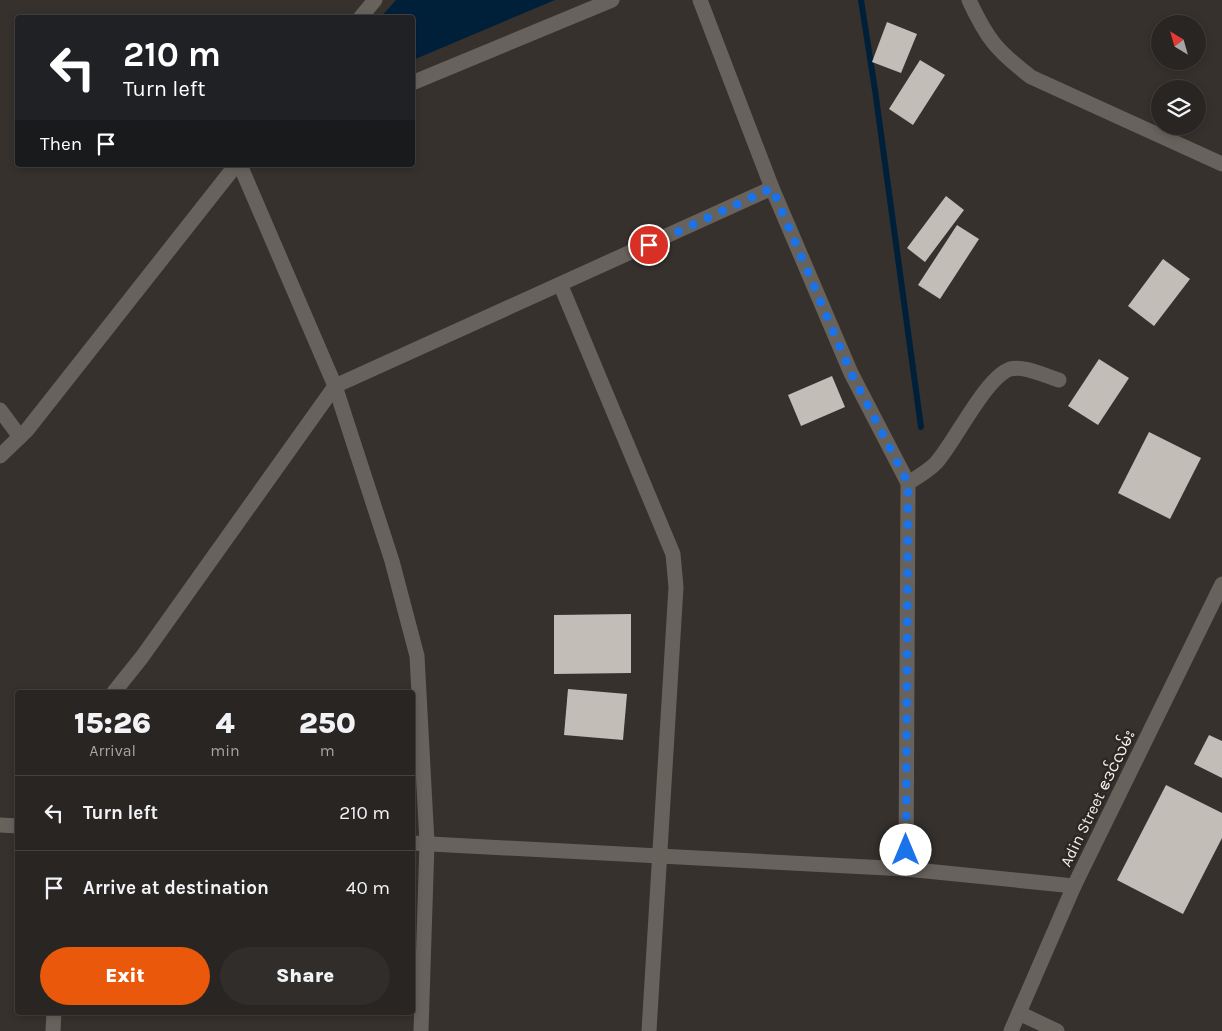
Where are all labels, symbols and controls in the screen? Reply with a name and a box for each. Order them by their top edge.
north arrow [1151,15,1206,70]
map controls [1151,15,1206,135]
text: 210 m [123,34,221,75]
icon: left [40,35,105,100]
text: Turn left [123,76,206,102]
button: layers [1151,80,1206,135]
icon: arrive [92,130,120,158]
text: Then [40,133,82,155]
pin [628,224,670,266]
icon: arrive [635,231,663,259]
text: 15:26 [74,705,151,741]
text: 4 [215,705,234,741]
text: 250 [299,705,356,741]
street label: Adin Street ဧဒင်လမ်း [1054,726,1139,870]
text: Arrival [89,741,136,760]
text: min [210,741,240,760]
text: m [320,741,335,760]
icon: left [40,799,68,827]
text: Turn left [83,802,158,824]
text: 210 m [339,802,390,824]
position arrow [879,823,931,875]
icon: arrive [40,874,68,902]
text: Arrive at destination [83,877,269,899]
text: 40 m [346,877,390,899]
button: Exit [40,947,210,1005]
button: Share [220,947,390,1005]

